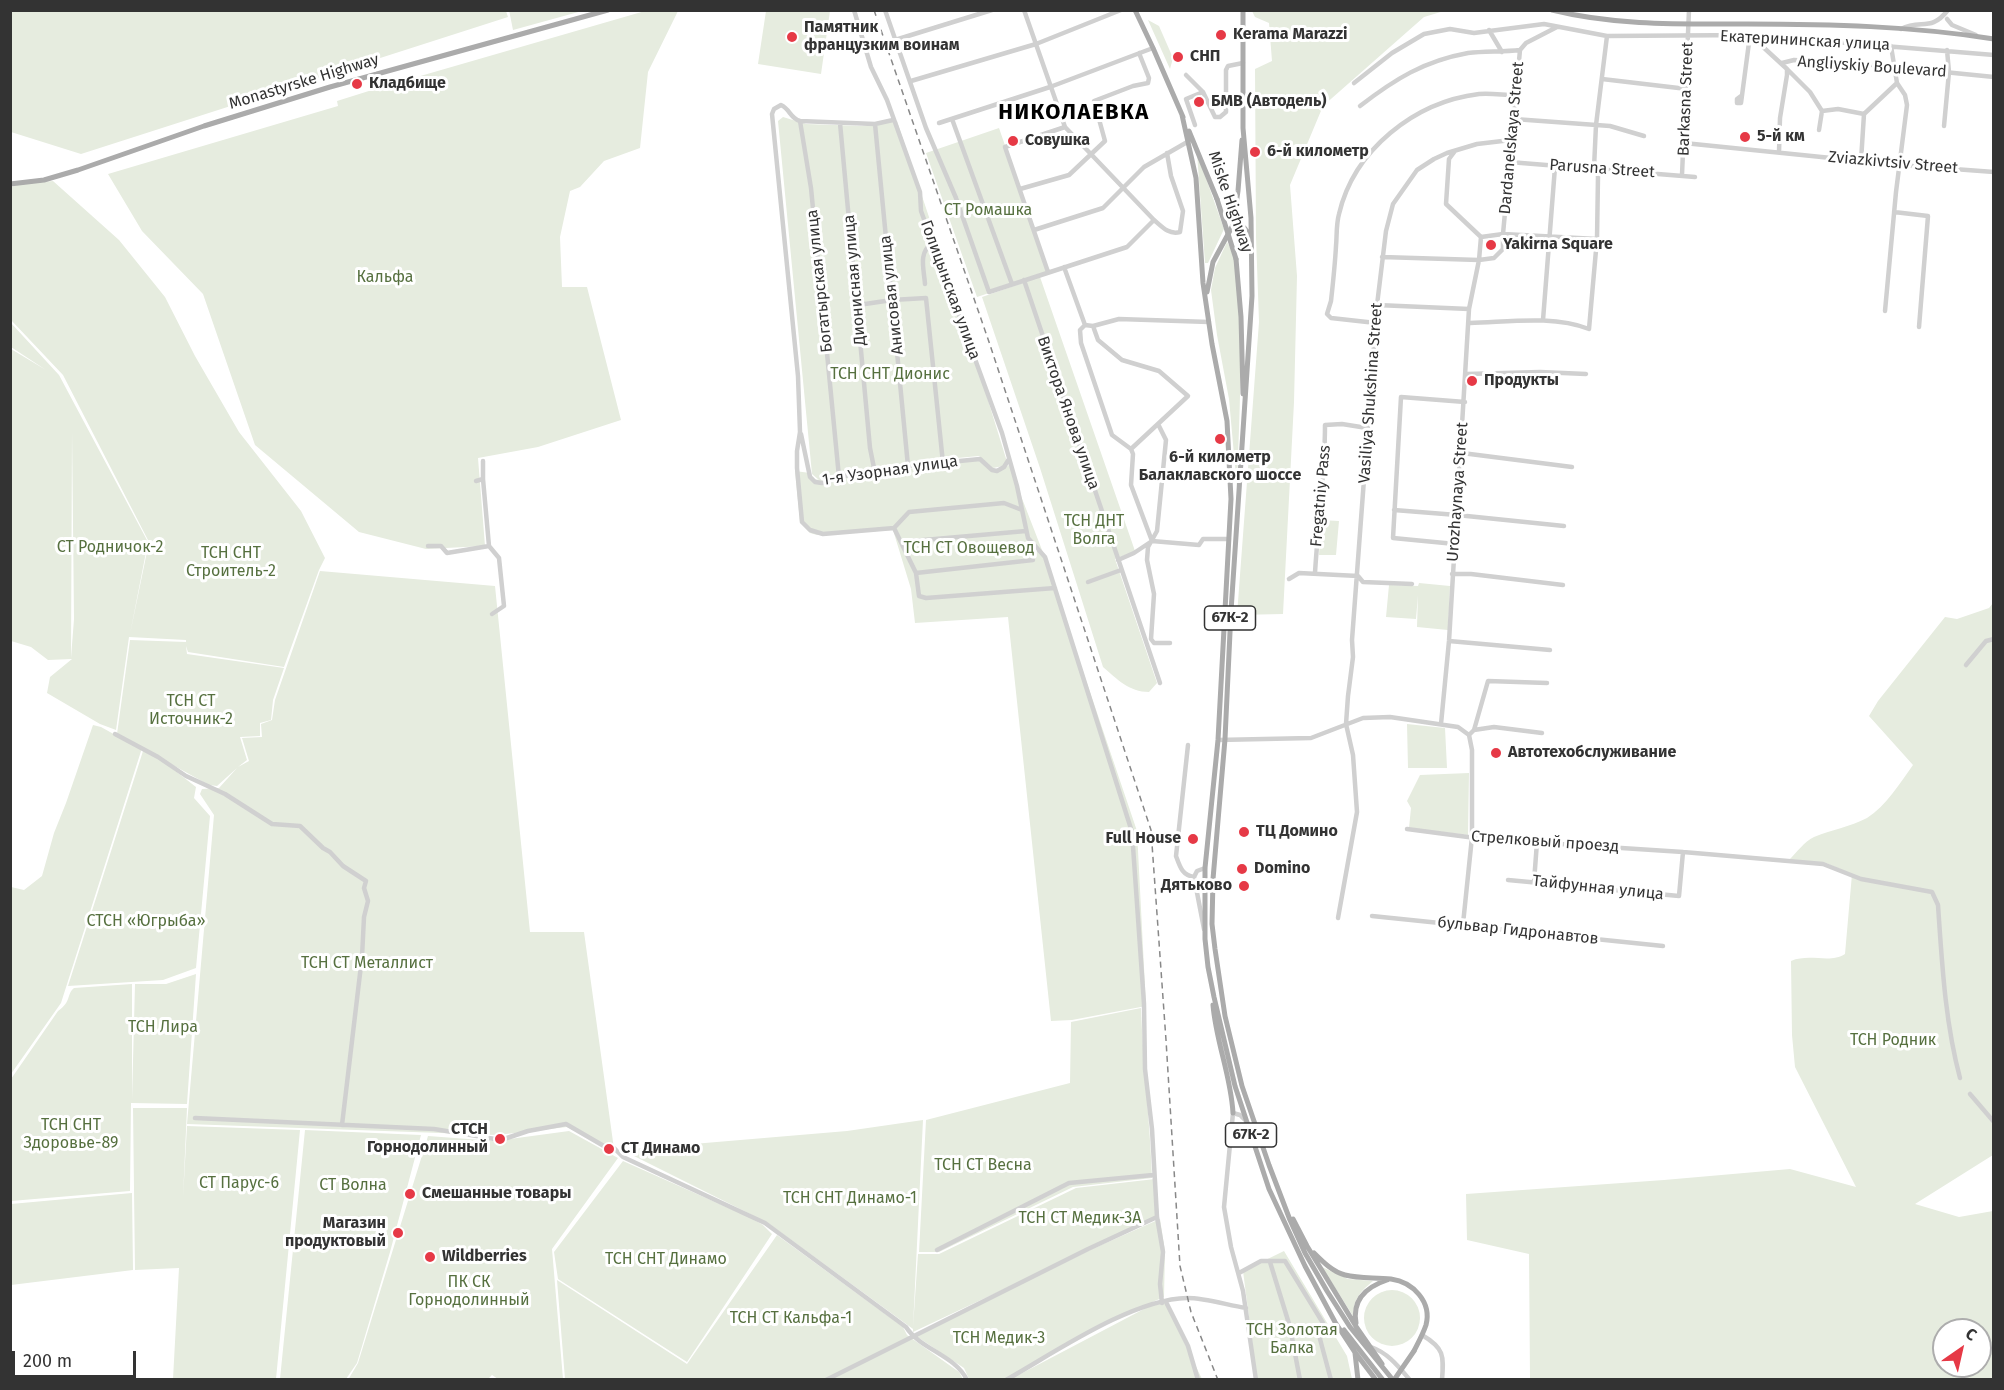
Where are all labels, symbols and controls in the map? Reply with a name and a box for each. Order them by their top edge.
place label: Памятник французким воинам [804,18,960,56]
place label: Kerama Marazzi [1233,25,1348,45]
street label: Екатерининская улица [1720,27,1890,55]
marker: Kerama Marazzi [1214,28,1228,42]
marker: Памятник французким воинам [785,30,799,44]
street label: Barkasna Street [1674,42,1698,156]
place label: СНП [1190,47,1220,67]
street label: Monastyrske Highway [227,50,381,114]
marker: СНП [1171,50,1185,64]
street label: Angliyskiy Boulevard [1797,52,1947,82]
street label: Dardanelskaya Street [1496,61,1528,215]
place label: Кладбище [369,74,446,94]
marker: Кладбище [350,77,364,91]
place label: БМВ (Автодель) [1211,92,1327,112]
marker: БМВ (Автодель) [1192,95,1206,109]
district label: НИКОЛАЕВКА [998,100,1150,126]
place label: 5-й км [1757,127,1805,147]
marker: 5-й км [1738,130,1752,144]
place label: Совушка [1025,131,1090,151]
marker: Совушка [1006,134,1020,148]
place label: 6-й километр [1267,142,1369,162]
marker: 6-й километр [1248,145,1262,159]
street label: Zviazkivtsiv Street [1827,148,1959,178]
street label: Miske Highway [1204,149,1256,255]
street label: Parusna Street [1549,156,1655,182]
park label: СТ Ромашка [944,201,1032,221]
street label: Богатырская улица [803,209,837,353]
street label: Дионисная улица [840,214,870,346]
street label: Голицынская улица [916,218,984,362]
street label: Анисовая улица [876,234,908,356]
place label: Yakirna Square [1503,235,1613,255]
marker: Yakirna Square [1484,238,1498,252]
park label: Кальфа [356,268,414,288]
street label: Vasiliya Shukshina Street [1355,302,1387,484]
street label: Виктора Янова улица [1033,334,1103,492]
park label: ТСН СНТ Дионис [830,365,950,385]
place label: Продукты [1484,371,1559,391]
marker: Продукты [1465,374,1479,388]
street label: Urozhaynaya Street [1444,421,1472,563]
marker: 6-й километр Балаклавского шоccе [1213,432,1227,446]
street label: Fregatniy Pass [1307,444,1335,548]
place label: 6-й километр Балаклавского шоccе [1139,448,1301,486]
street label: 1-я Узорная улица [821,452,959,490]
park label: ТСН ДНТ Волга [1064,512,1124,550]
park label: СТ Родничок-2 [57,538,163,558]
park label: ТСН СТ Овощевод [904,539,1034,559]
park label: ТСН СНТ Строитель-2 [186,544,276,582]
road number: 67К-2 [1204,606,1256,630]
park label: ТСН СТ Источник-2 [149,692,233,730]
place label: Автотехобслуживание [1508,743,1676,763]
marker: Автотехобслуживание [1489,746,1503,760]
place label: ТЦ Домино [1256,822,1338,842]
marker: ТЦ Домино [1237,825,1251,839]
street label: Стрелковый проезд [1470,827,1620,857]
place label: Full House [1106,829,1181,849]
marker: Full House [1186,832,1200,846]
place label: Domino [1254,859,1310,879]
marker: Domino [1235,862,1249,876]
street label: Тайфунная улица [1531,872,1665,904]
place label: Дятьково [1161,876,1232,896]
marker: Дятьково [1237,879,1251,893]
park label: СТСН «Югрыба» [86,912,206,932]
street label: бульвар Гидронавтов [1436,913,1600,949]
park label: ТСН СТ Металлист [301,954,433,974]
park label: ТСН Лира [128,1018,198,1038]
park label: ТСН Родник [1850,1031,1936,1051]
park label: ТСН СНТ Здоровье-89 [24,1116,118,1154]
place label: СТСН Горнодолинный [367,1120,488,1158]
road number: 67К-2 [1226,1123,1276,1147]
marker: СТСН Горнодолинный [493,1132,507,1146]
place label: СТ Динамо [621,1139,700,1159]
marker: СТ Динамо [602,1142,616,1156]
park label: ТСН СТ Весна [934,1156,1032,1176]
park label: СТ Парус-6 [199,1174,279,1194]
park label: СТ Волна [319,1176,387,1196]
place label: Смешанные товары [422,1184,571,1204]
marker: Смешанные товары [403,1187,417,1201]
park label: ТСН СНТ Динамо-1 [783,1189,917,1209]
park label: ТСН СТ Медик-3А [1018,1209,1142,1229]
place label: Магазин продуктовый [285,1214,386,1252]
marker: Магазин продуктовый [391,1226,405,1240]
place label: Wildberries [442,1247,527,1267]
marker: Wildberries [423,1250,437,1264]
park label: ТСН СНТ Динамо [605,1250,727,1270]
park label: ПК СК Горнодолинный [408,1273,530,1311]
park label: ТСН СТ Кальфа-1 [730,1309,852,1329]
north arrow [1932,1318,1992,1378]
park label: ТСН Золотая Балка [1246,1321,1338,1359]
text: С [1962,1324,1980,1345]
park label: ТСН Медик-3 [953,1329,1045,1349]
scale bar [15,1339,140,1377]
text: 200 m [23,1350,72,1372]

